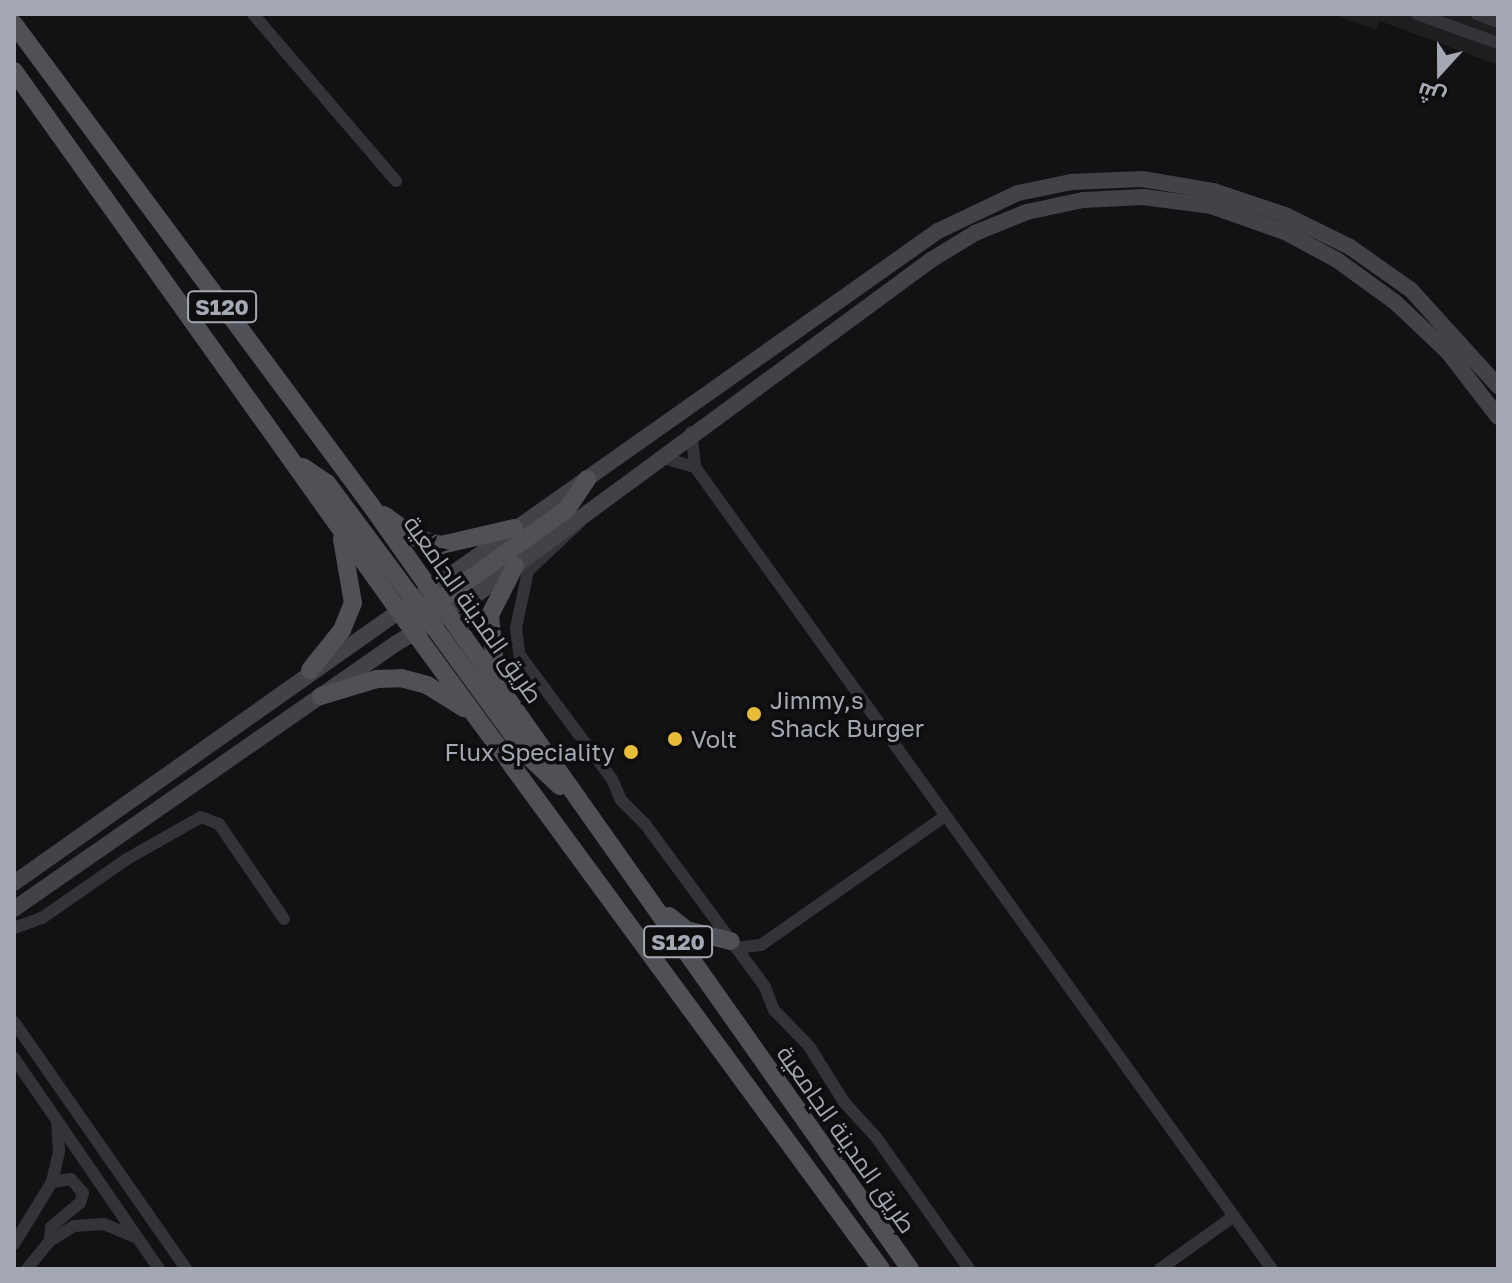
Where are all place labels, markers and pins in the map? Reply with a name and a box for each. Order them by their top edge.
place label: Jimmy,s Shack Burger [770,686,924,742]
marker: Jimmy,s Shack Burger [745,705,763,723]
place label: Volt [691,725,737,753]
marker: Volt [666,730,684,748]
place label: Flux Speciality [445,738,615,766]
marker: Flux Speciality [622,743,640,761]

